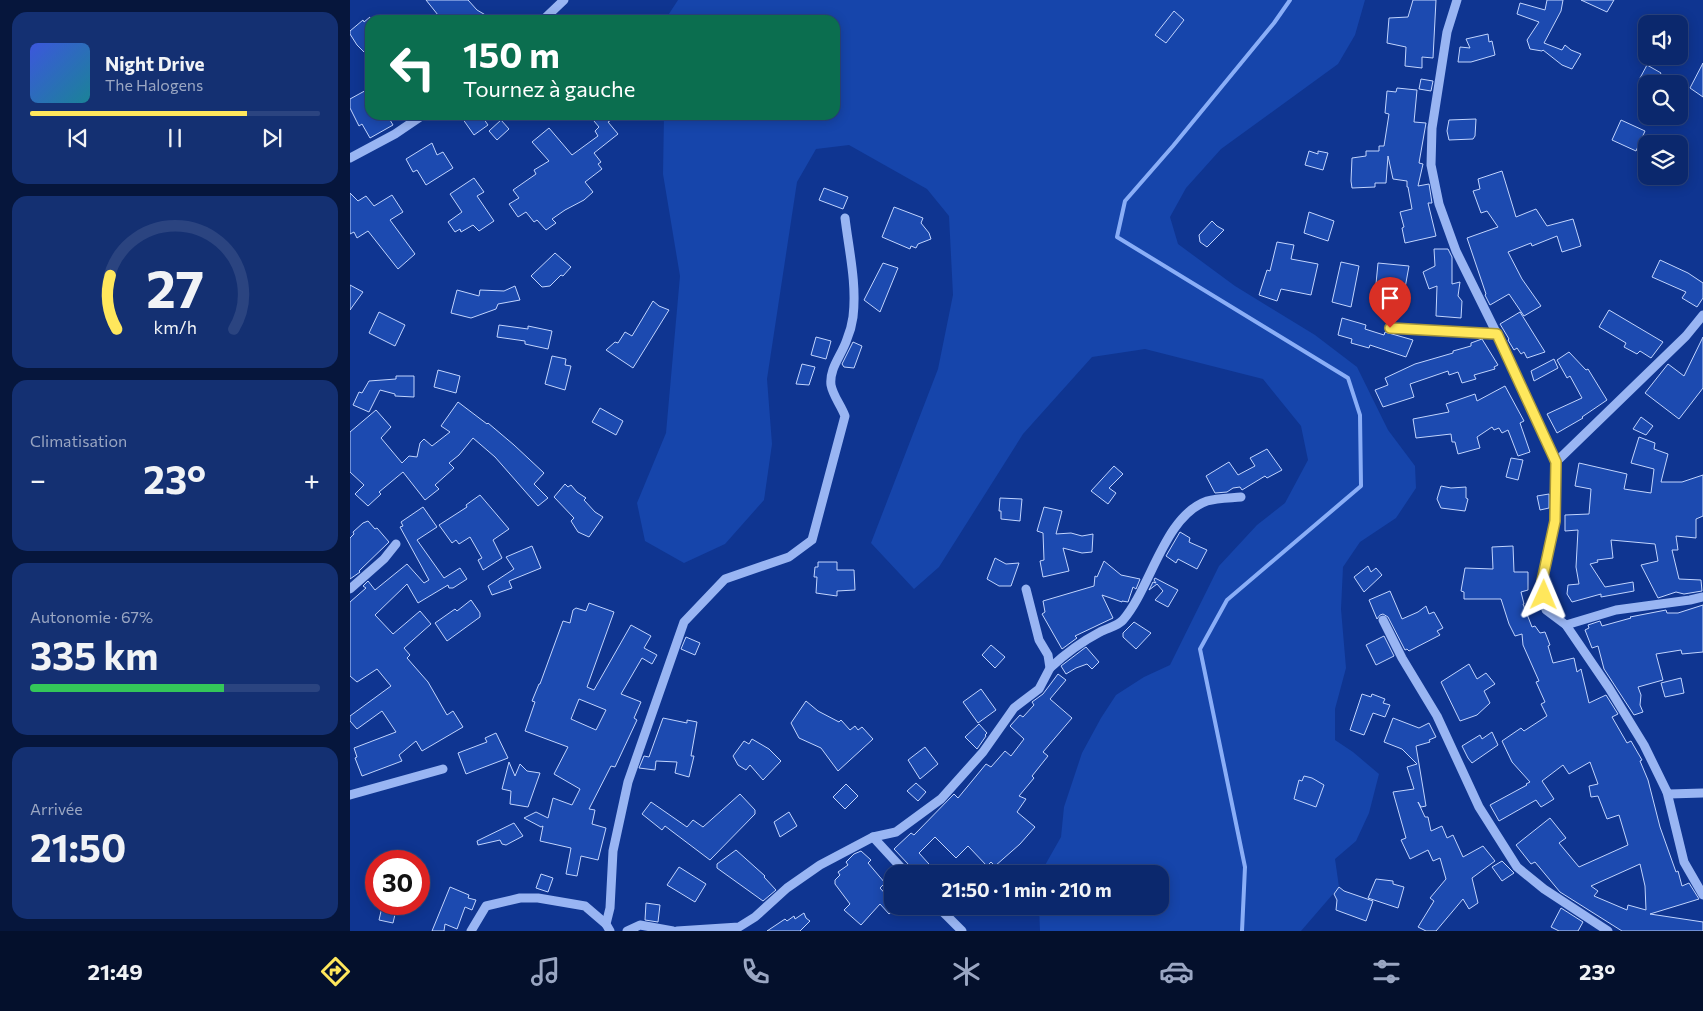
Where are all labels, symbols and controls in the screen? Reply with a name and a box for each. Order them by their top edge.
map controls [1638,15,1688,185]
button: sound [1638,15,1688,65]
text: 150 m [463,32,560,75]
icon: left [380,35,445,100]
text: Night Drive [105,52,205,75]
text: The Halogens [105,75,203,94]
text: Tournez à gauche [463,75,635,102]
button: search [1638,75,1688,125]
icon: previous [64,124,92,152]
icon: pause [161,124,189,152]
icon: next [258,124,286,152]
button: layers [1638,135,1688,185]
text: 27 [146,255,204,319]
pin [1369,277,1411,328]
icon: arrive [1376,284,1404,312]
text: km/h [153,316,197,338]
text: Climatisation [30,431,127,450]
text: 23° [143,455,206,502]
text: − [30,462,46,496]
text: + [304,462,320,496]
position arrow [1517,568,1569,620]
text: Autonomie · 67% [30,607,153,626]
text: 335 km [30,631,158,678]
text: Arrivée [30,799,83,818]
text: 21:50 [30,823,126,870]
speed limit sign: 30 [365,850,430,915]
text: 21:50 · 1 min · 210 m [941,878,1112,901]
icon: directions [318,954,353,989]
icon: music [528,954,563,989]
icon: phone [738,954,773,989]
icon: climate [949,954,984,989]
icon: car [1159,954,1194,989]
icon: filters [1369,954,1404,989]
text: 21:49 [88,958,143,985]
text: 23° [1579,958,1615,985]

